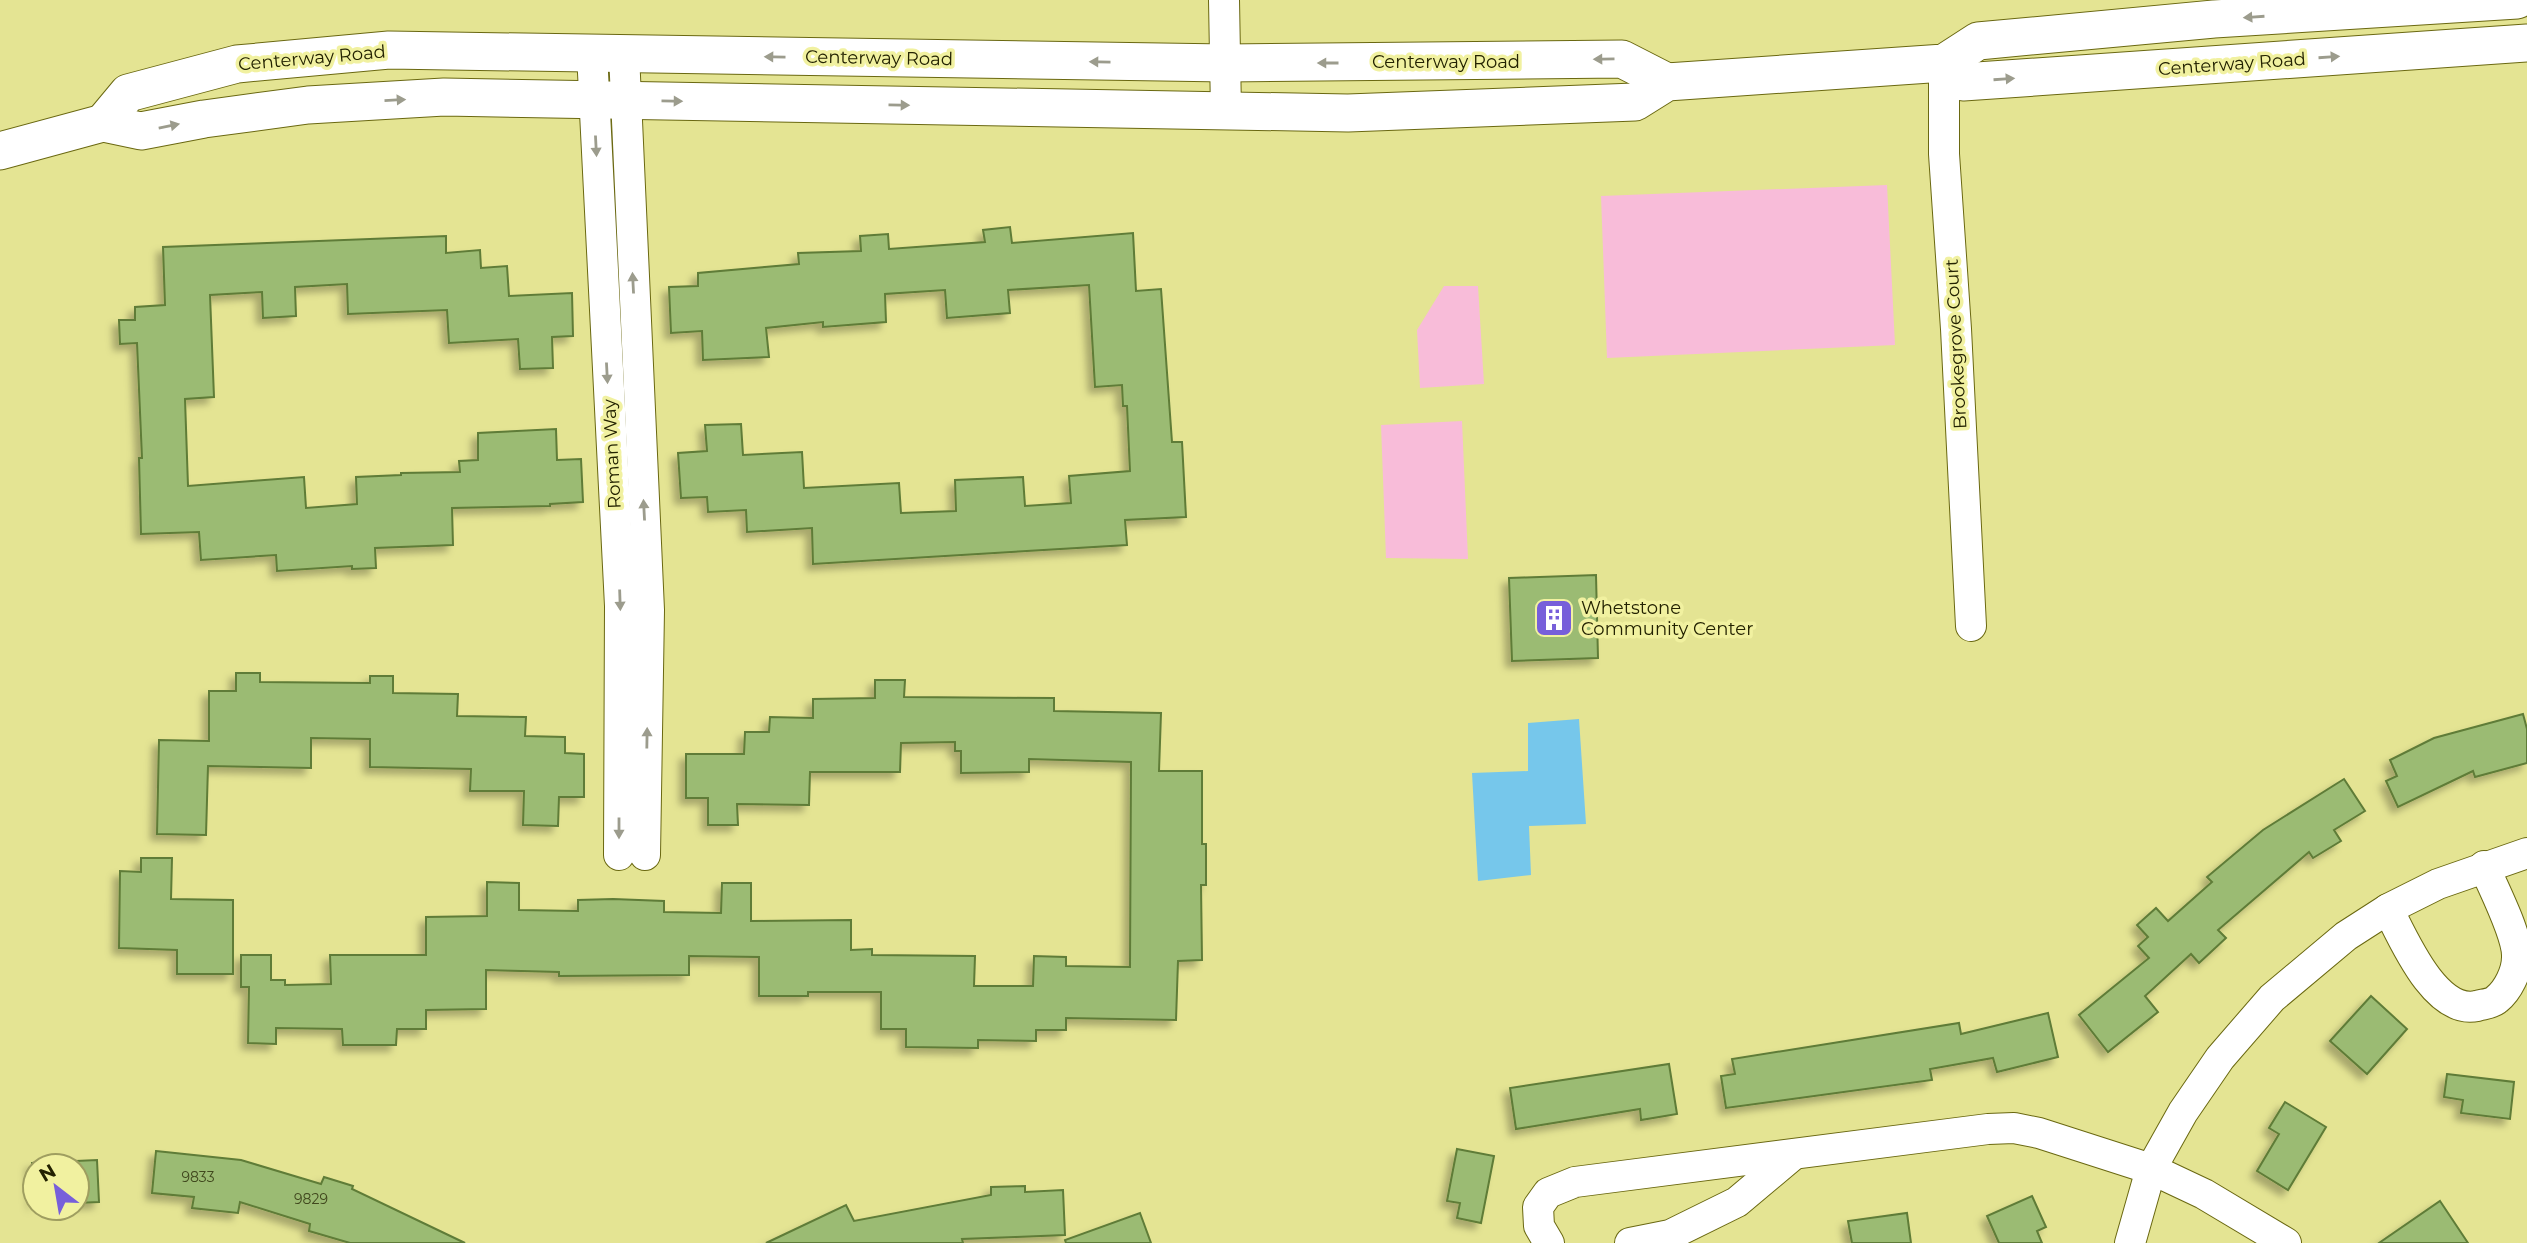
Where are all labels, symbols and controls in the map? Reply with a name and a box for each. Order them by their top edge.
one-way arrow [2243,11,2265,22]
street label: Centerway Road [237,41,387,75]
street label: Centerway Road [805,46,953,70]
street label: Centerway Road [2157,48,2307,80]
one-way arrow [764,51,786,62]
street label: Centerway Road [1372,51,1520,73]
one-way arrow [2318,51,2340,62]
one-way arrow [1593,54,1615,65]
one-way arrow [1089,56,1111,68]
one-way arrow [1317,57,1339,69]
one-way arrow [1994,73,2016,84]
one-way arrow [384,95,406,106]
one-way arrow [661,96,683,107]
one-way arrow [888,99,910,111]
one-way arrow [159,120,181,131]
one-way arrow [591,135,602,157]
street label: Brookegrove Court [1941,258,1971,430]
one-way arrow [628,272,639,294]
one-way arrow [602,362,613,384]
street label: Roman Way [598,398,626,509]
one-way arrow [639,499,650,521]
one-way arrow [614,589,625,611]
building icon: Whetstone Community Center [1533,597,1575,639]
place label: Whetstone Community Center [1581,597,1753,640]
one-way arrow [641,726,652,748]
one-way arrow [613,817,625,839]
north arrow [21,1152,91,1222]
text: N [35,1159,60,1187]
house number: 9833 [181,1168,215,1186]
house number: 9829 [294,1190,328,1208]

